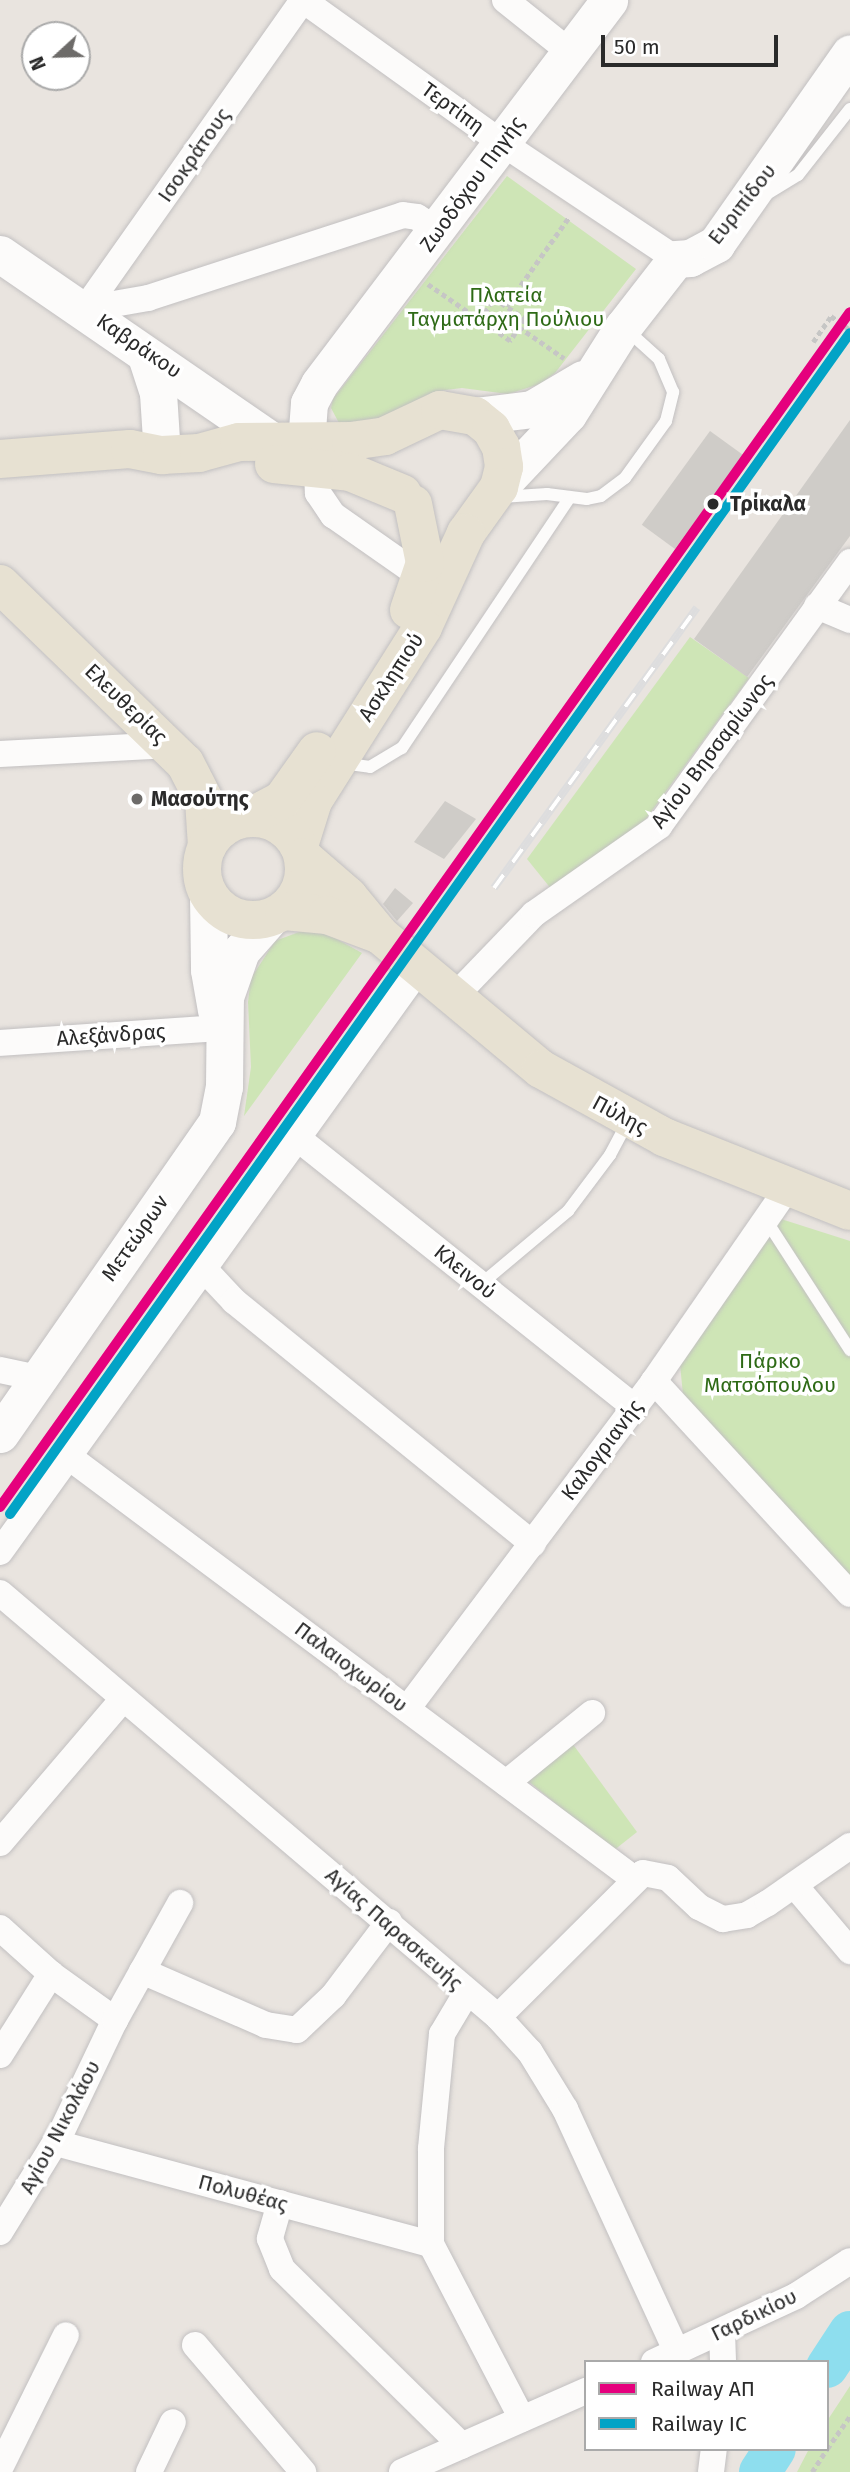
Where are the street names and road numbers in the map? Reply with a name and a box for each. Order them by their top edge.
street label: Τερτίπη [417,77,489,139]
street label: Ισοκράτους [152,103,236,207]
street label: Ζωοδόχου Πηγής [414,111,530,257]
street label: Ευριπίδου [703,158,781,250]
street label: Καβράκου [92,308,186,384]
street label: Ασκληπιού [353,628,429,726]
street label: Ελευθερίας [80,659,172,749]
street label: Αγίου Βησσαρίωνος [646,669,778,833]
street label: Αλεξάνδρας [56,1019,166,1051]
street label: Πύλης [588,1090,652,1140]
street label: Μετεώρων [96,1190,174,1286]
street label: Κλεινού [429,1239,501,1305]
street label: Καλογριανής [556,1395,648,1505]
street label: Παλαιοχωρίου [290,1616,412,1718]
street label: Αγίας Παρασκευής [320,1862,468,1996]
street label: Αγίου Νικολάου [14,2056,106,2198]
street label: Πολυθέας [196,2169,290,2217]
street label: Γαρδικίου [707,2283,801,2347]

